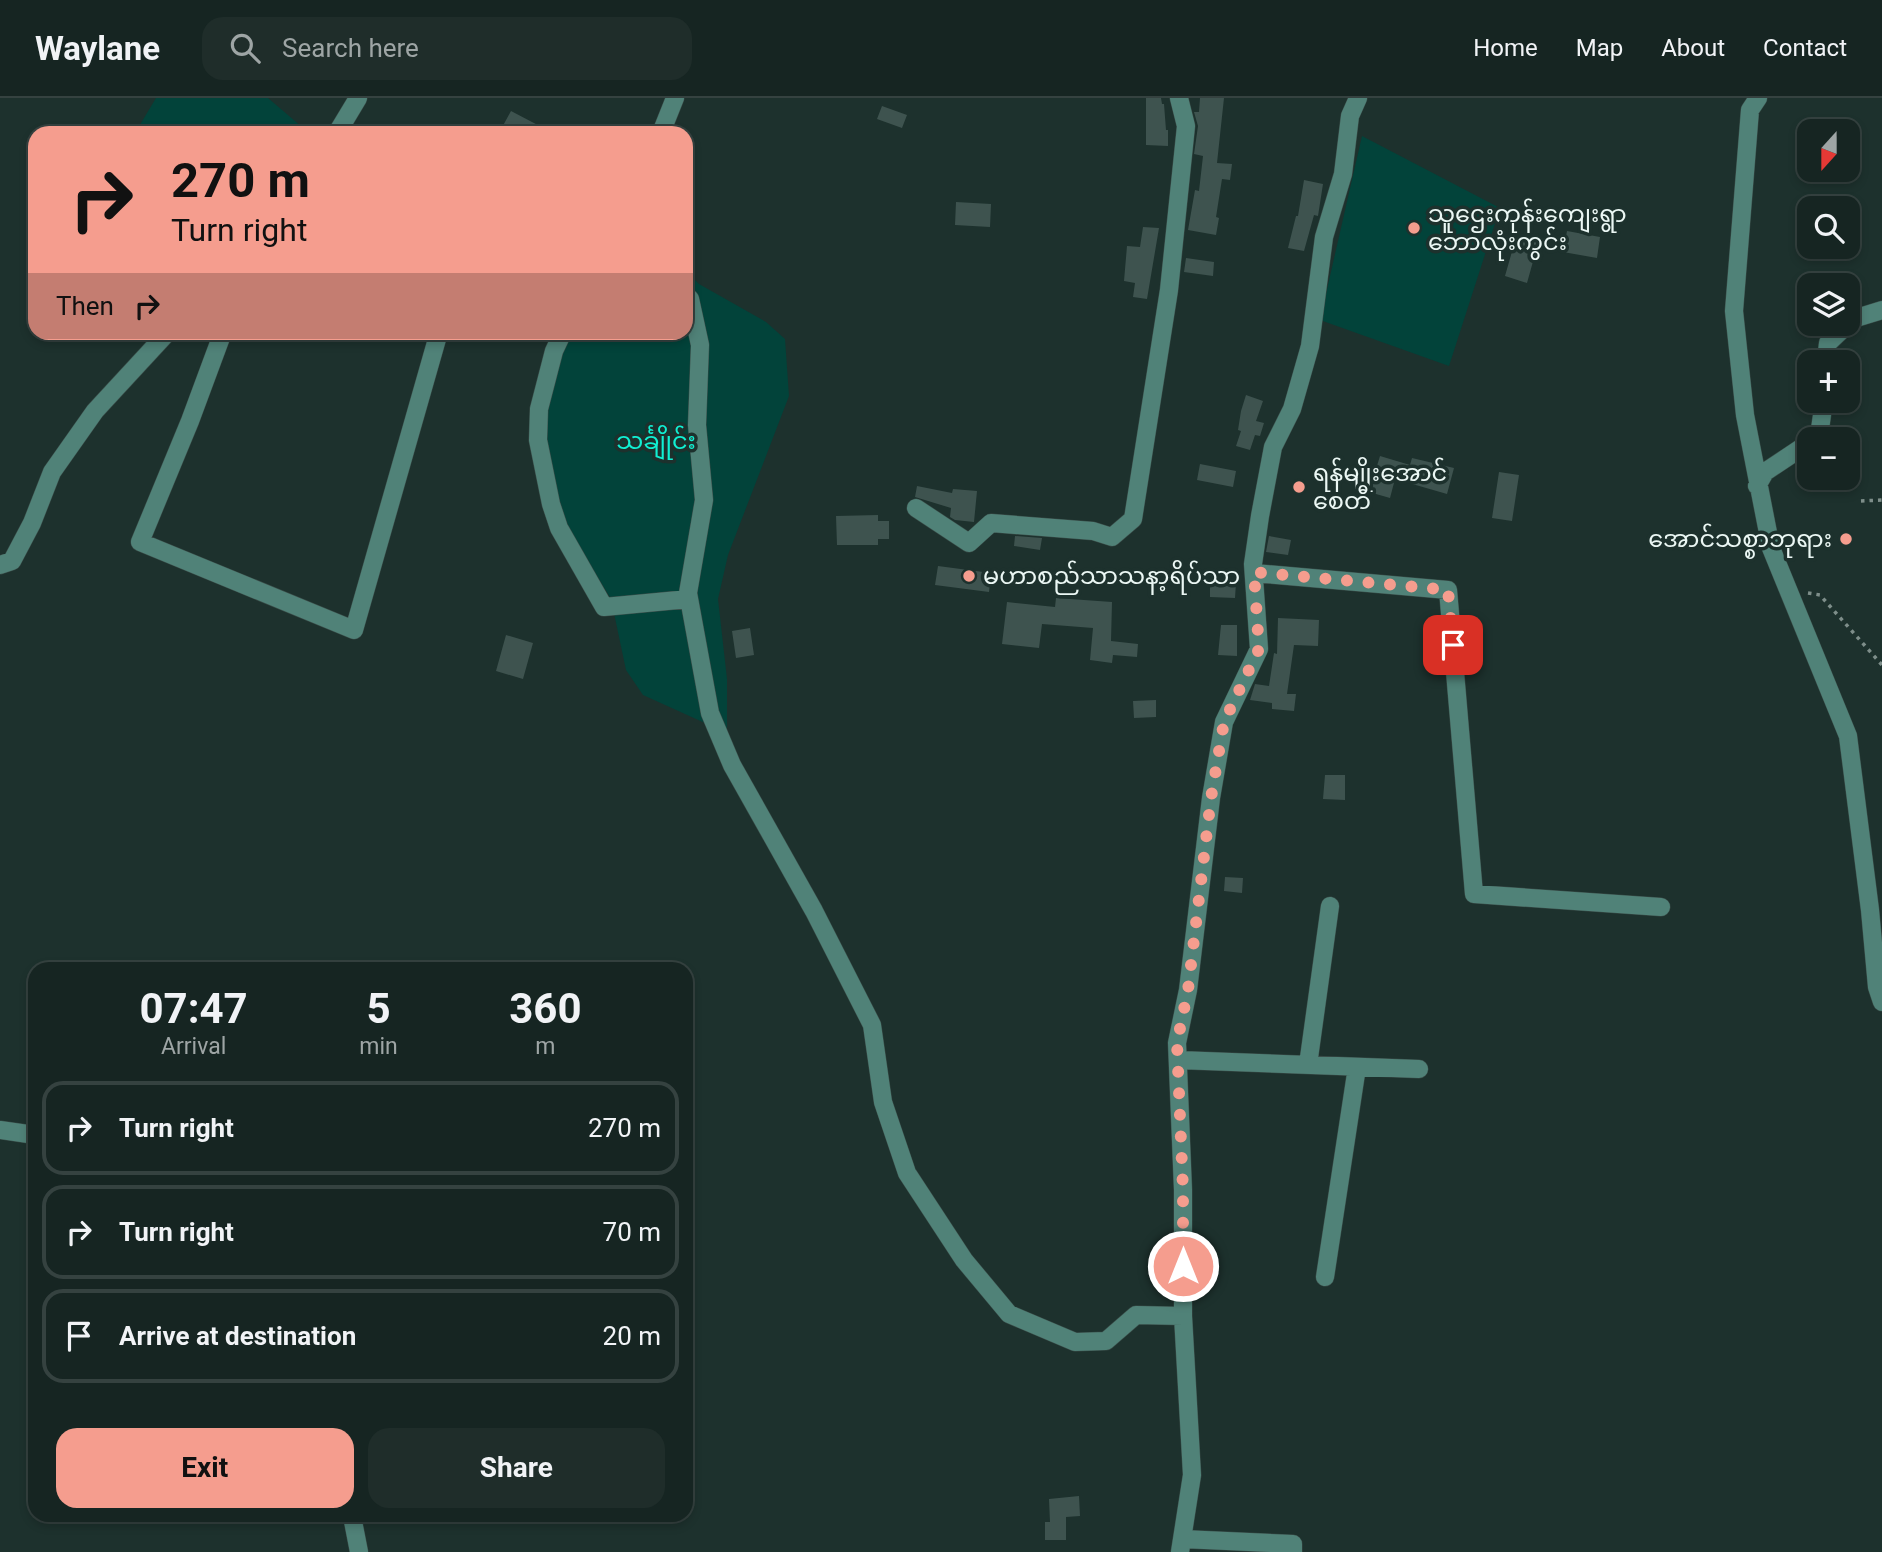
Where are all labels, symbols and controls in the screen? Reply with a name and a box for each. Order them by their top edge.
search box [202,17,692,80]
text: Waylane [35,29,160,68]
icon: search [226,29,264,67]
text: Search here [282,33,419,63]
text: Home [1473,34,1538,62]
text: Map [1576,34,1623,62]
text: About [1661,34,1725,62]
text: Contact [1763,34,1847,62]
north arrow [1797,119,1860,182]
map controls [1797,119,1860,490]
text: 270 m [171,152,310,209]
icon: right [56,154,147,245]
button: search [1797,196,1860,259]
place label: သူဌေးကုန်းကျေးရွာ ဘောလုံးကွင်း [1428,198,1627,261]
text: Turn right [171,211,307,249]
marker: သူဌေးကုန်းကျေးရွာ ဘောလုံးကွင်း [1406,220,1422,236]
button: layers [1797,273,1860,336]
icon: right [128,287,166,325]
text: Then [56,291,114,321]
button: + [1797,350,1860,413]
park label: သင်္ချိုင်း [616,425,696,460]
button: − [1797,427,1860,490]
place label: ရန်မျိုးအောင် စေတီ [1313,457,1447,515]
marker: ရန်မျိုးအောင် စေတီ [1291,479,1307,495]
place label: အောင်သစ္စာဘုရား [1648,523,1832,559]
marker: အောင်သစ္စာဘုရား [1838,531,1854,547]
place label: မဟာစည်သာသနာ့ရိပ်သာ [983,560,1240,595]
marker: မဟာစည်သာသနာ့ရိပ်သာ [961,568,977,584]
pin [1423,615,1483,675]
icon: arrive [1434,626,1472,664]
text: 07:47 [140,984,248,1033]
text: 5 [366,984,391,1033]
text: 360 [509,984,582,1033]
text: Arrival [161,1033,226,1060]
text: min [359,1033,398,1060]
text: m [535,1033,555,1060]
icon: right [60,1109,98,1147]
text: Turn right [119,1113,234,1143]
text: 270 m [588,1113,661,1143]
icon: right [60,1213,98,1251]
text: Turn right [119,1217,234,1247]
text: 70 m [603,1217,661,1247]
position arrow [1146,1229,1220,1303]
icon: arrive [60,1317,98,1355]
text: Arrive at destination [119,1321,356,1351]
text: 20 m [603,1321,661,1351]
button: Exit [56,1428,354,1508]
button: Share [368,1428,665,1508]

